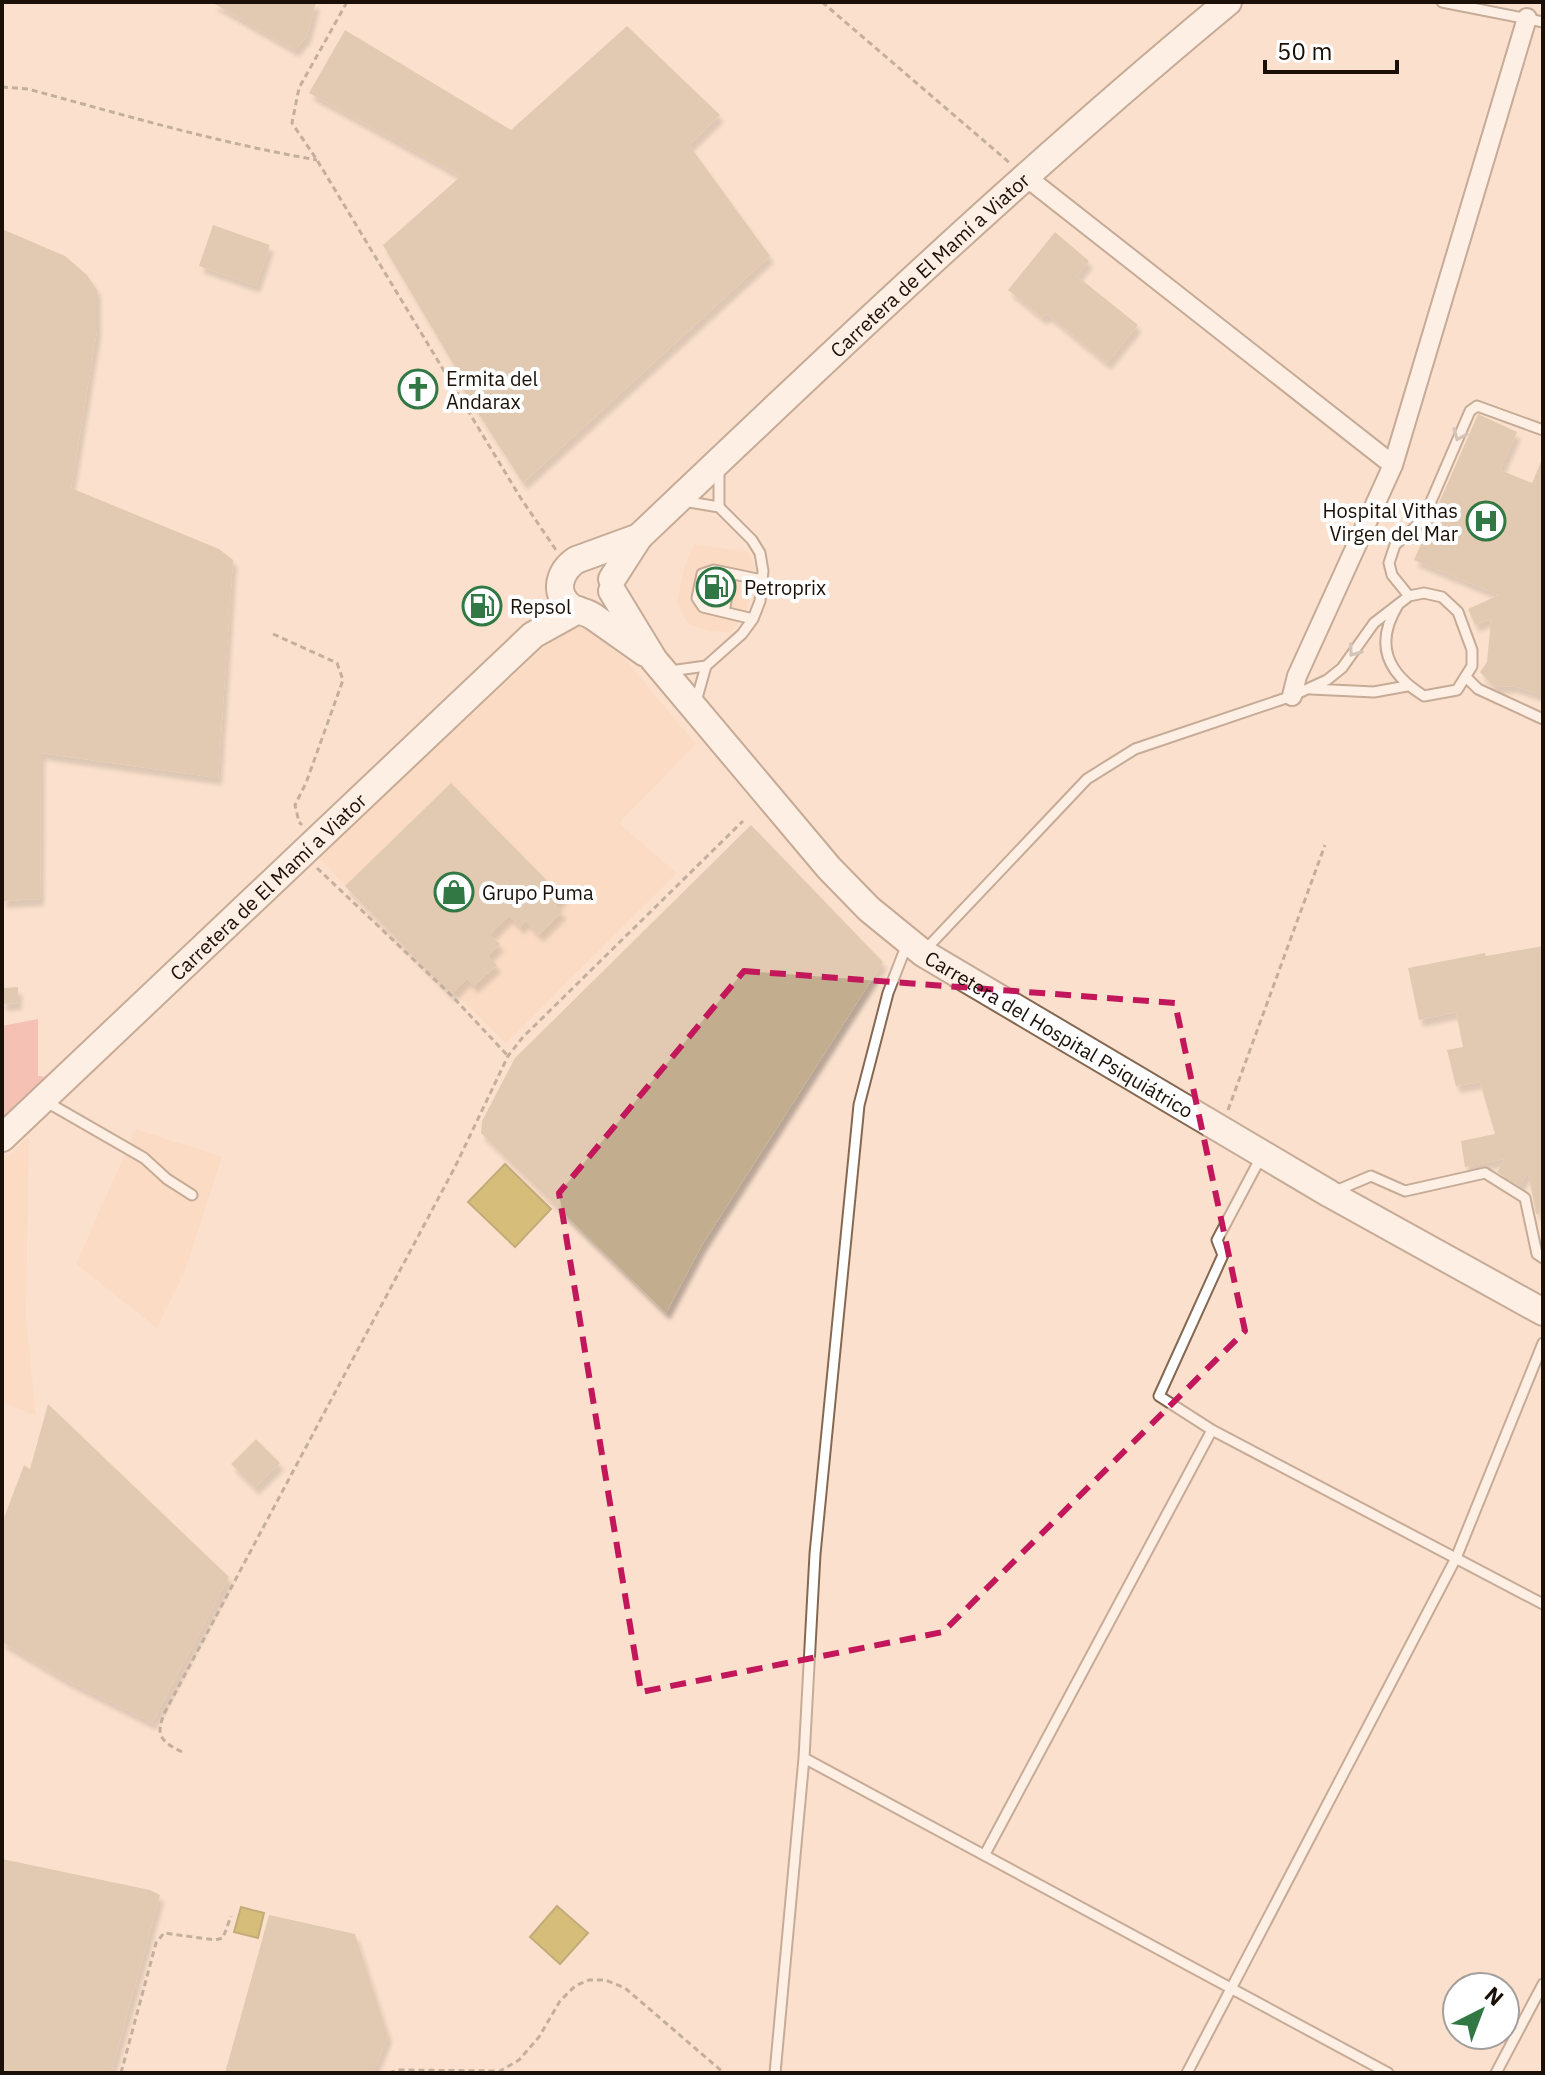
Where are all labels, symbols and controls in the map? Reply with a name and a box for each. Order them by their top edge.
scale bar [1265,24,1397,74]
text: 50 m [1277,35,1332,67]
street label: Carretera de El Mamí a Viator [824,166,1035,363]
place label: Ermita del Andarax [446,365,538,415]
church icon: Ermita del Andarax [397,368,439,410]
one-way arrow [1452,427,1468,441]
place label: Hospital Vithas Virgen del Mar [1322,497,1458,547]
hospital icon: Hospital Vithas Virgen del Mar [1465,500,1507,542]
fuel station icon: Petroprix [695,566,737,608]
place label: Petroprix [744,574,826,601]
fuel station icon: Repsol [461,585,503,627]
place label: Repsol [510,593,571,620]
one-way arrow [1349,642,1364,657]
street label: Carretera de El Mamí a Viator [164,787,372,986]
shop icon: Grupo Puma [433,871,475,913]
place label: Grupo Puma [482,879,594,906]
street label: Carretera del Hospital Psiquiátrico [920,944,1199,1124]
north arrow [1441,1971,1521,2051]
text: N [1479,1980,1510,2012]

